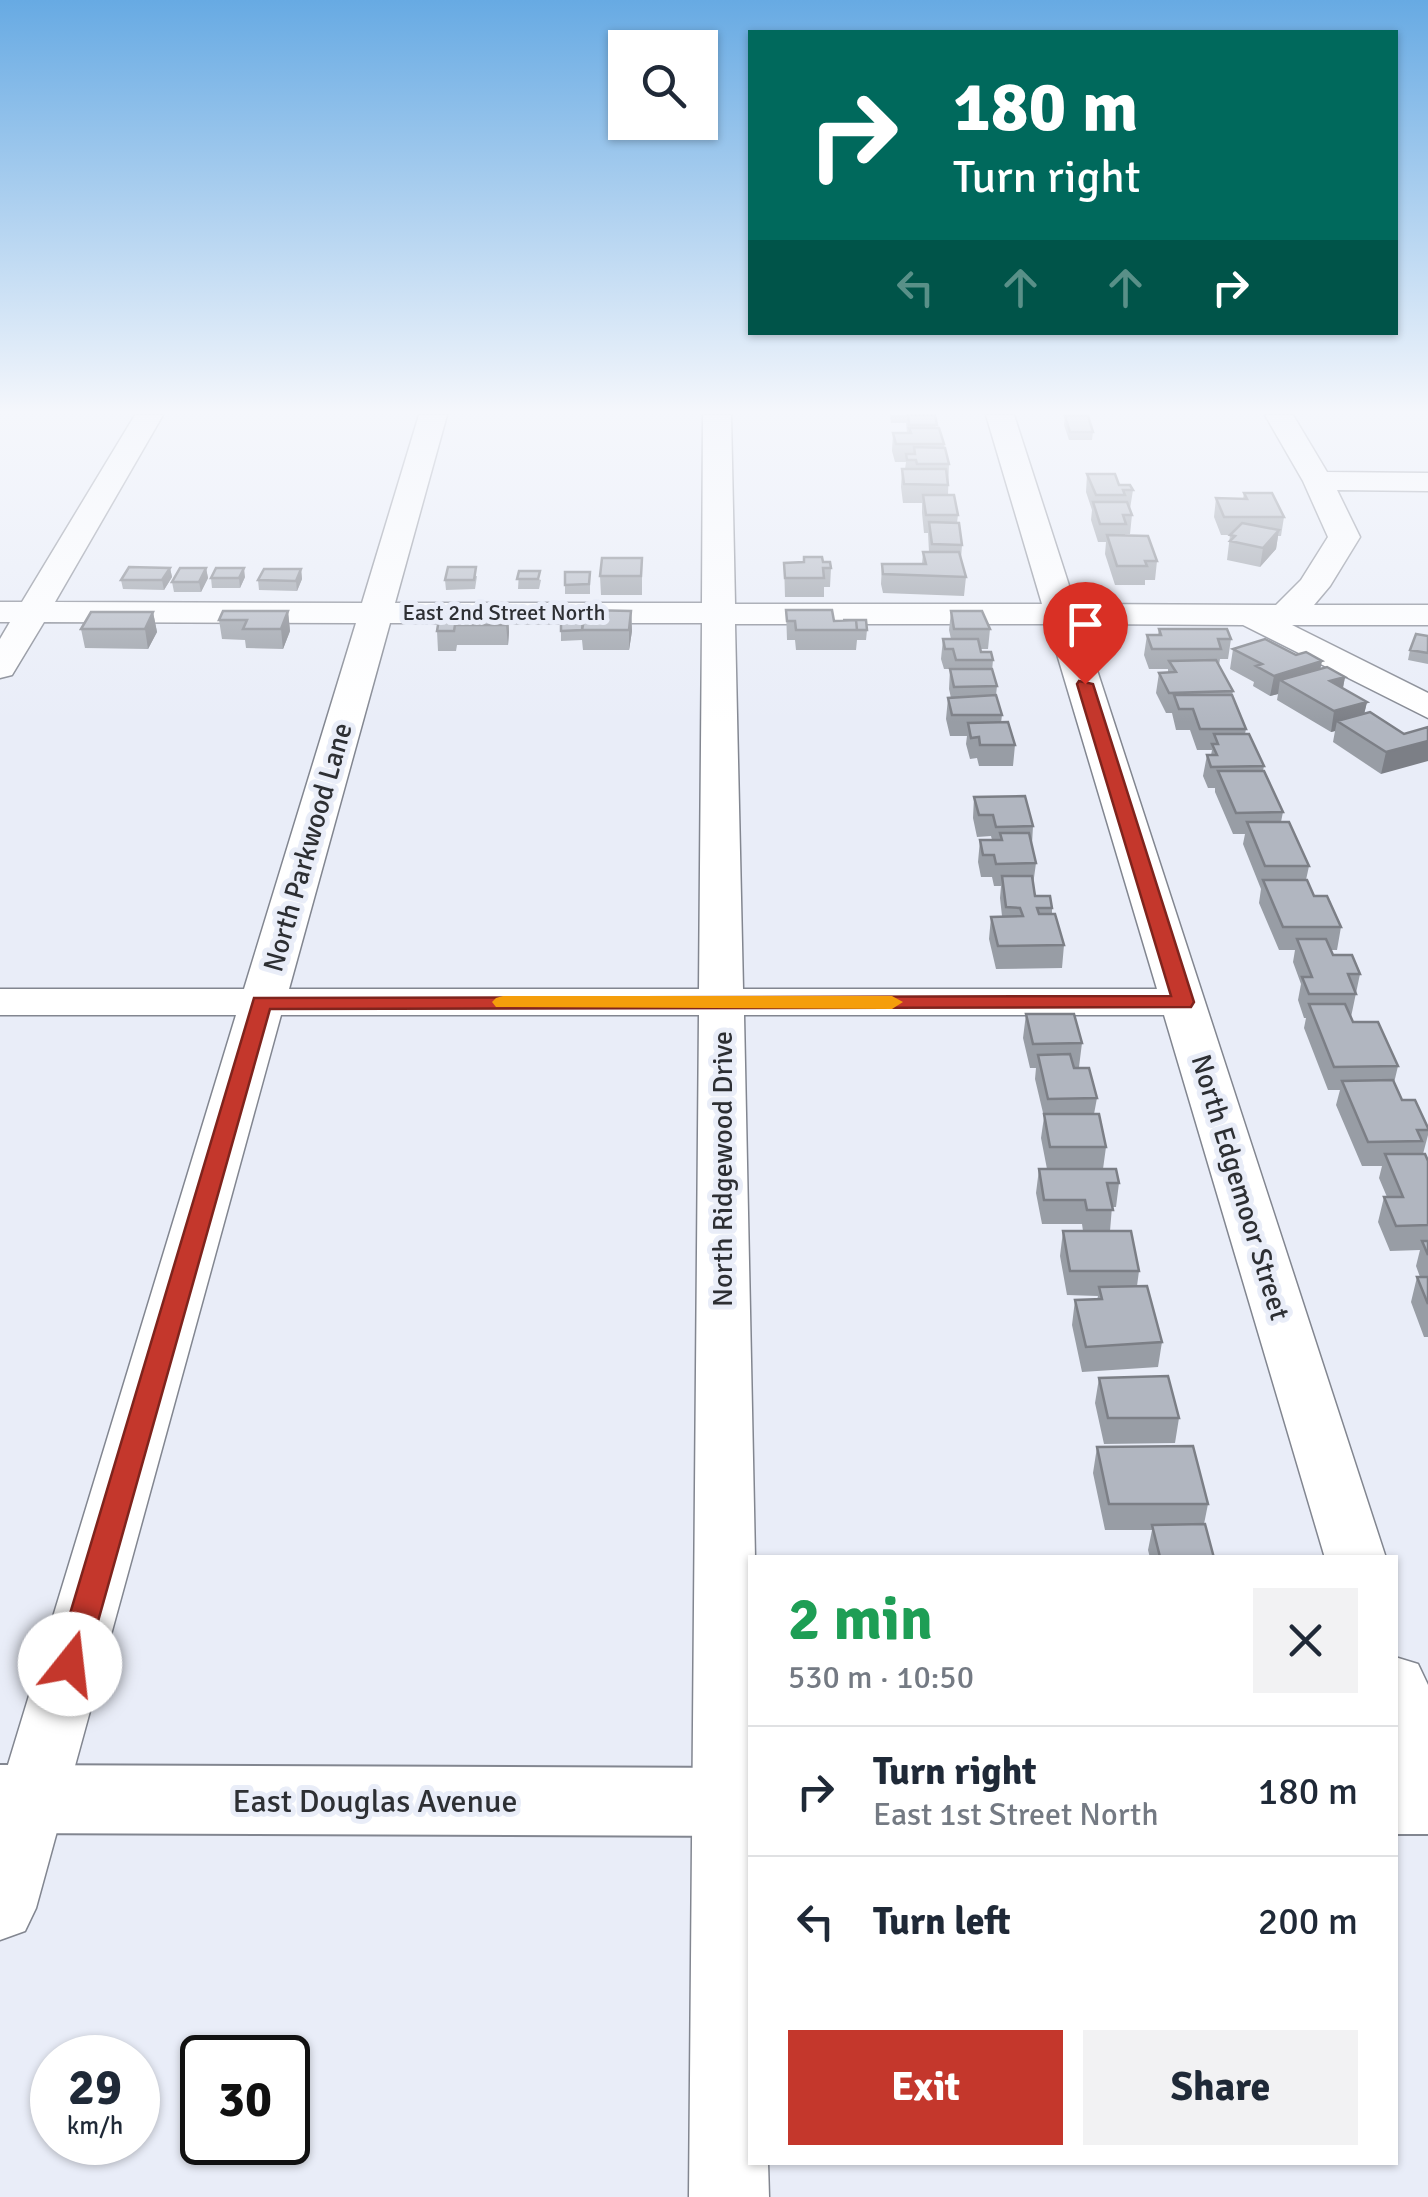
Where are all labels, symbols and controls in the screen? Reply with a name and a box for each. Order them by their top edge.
map controls [608,30,718,140]
button: search [608,30,718,140]
text: 180 m [953,64,1138,150]
icon: right [788,70,918,200]
text: Turn right [953,150,1141,205]
icon: left [888,260,943,315]
icon: ahead [993,260,1048,315]
icon: ahead [1098,260,1153,315]
icon: right [1203,260,1258,315]
pin [1043,582,1128,685]
icon: arrive [1058,597,1113,652]
street label: East 2nd Street North [403,599,605,626]
street label: North Parkwood Lane [256,719,360,976]
street label: North Ridgewood Drive [706,1031,740,1307]
street label: North Edgemoor Street [1183,1050,1297,1324]
text: 2 min [788,1583,933,1657]
button: close [1253,1588,1358,1693]
position arrow [18,1612,122,1716]
text: 530 m · 10:50 [788,1658,974,1697]
text: Turn right [873,1748,1037,1795]
icon: right [788,1764,843,1819]
text: 180 m [1258,1768,1358,1815]
street label: East Douglas Avenue [233,1782,517,1821]
text: East 1st Street North [873,1795,1159,1834]
icon: left [788,1894,843,1949]
text: Turn left [873,1898,1011,1945]
text: 200 m [1258,1898,1358,1945]
button: Exit [788,2030,1063,2145]
button: Share [1083,2030,1358,2145]
speed limit sign: 30 [180,2035,310,2165]
text: 29 [68,2057,122,2119]
text: km/h [67,2110,123,2141]

